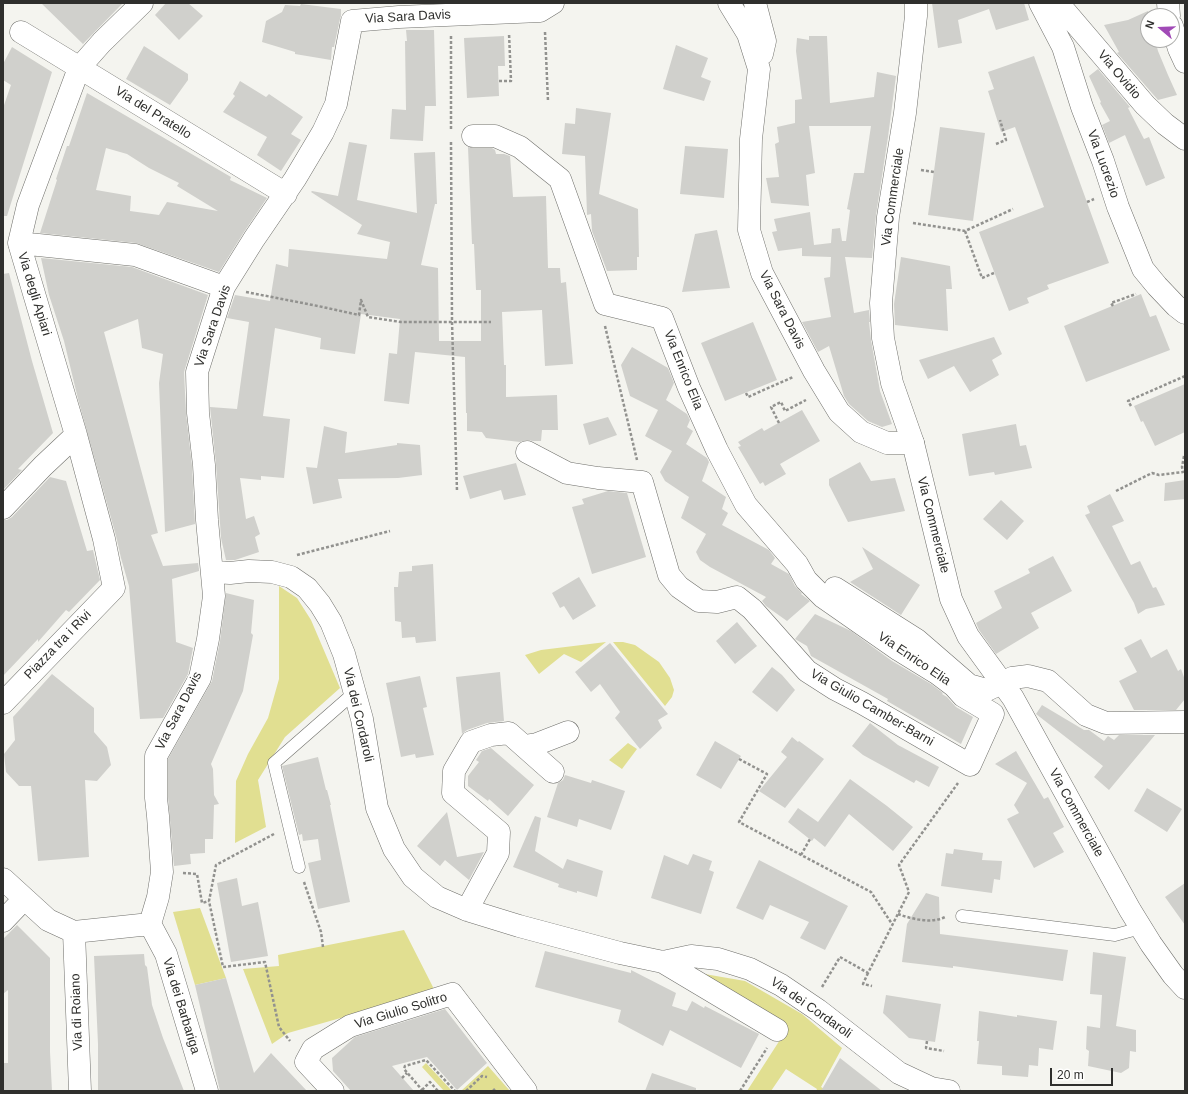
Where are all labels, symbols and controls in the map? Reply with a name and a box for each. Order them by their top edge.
street label: Via Sara Davis [365,7,451,27]
north arrow [1140,8,1180,48]
text: N [1143,19,1157,30]
street label: Via Ovidio [1094,47,1144,103]
street label: Via del Pratello [112,83,194,143]
street label: Via Lucrezio [1083,128,1123,200]
street label: Via Commerciale [878,147,908,247]
street label: Via degli Apiari [14,250,54,338]
street label: Via Sara Davis [756,268,808,352]
street label: Via Sara Davis [192,283,234,369]
street label: Via Enrico Elia [660,328,706,412]
street label: Via Commerciale [913,475,953,575]
street label: Piazza tra i Rivi [21,607,95,683]
street label: Via Enrico Elia [875,629,953,689]
street label: Via Giulio Camber-Barni [808,666,936,750]
street label: Via dei Cordaroli [340,667,376,763]
street label: Via Sara Davis [153,669,205,753]
street label: Via Commerciale [1045,766,1107,860]
street label: Via dei Barbariga [159,956,203,1056]
street label: Via di Roiano [68,973,86,1051]
street label: Via dei Cordaroli [767,974,855,1042]
street label: Via Giulio Solitro [353,990,449,1032]
scale bar [1052,1060,1115,1086]
text: 20 m [1057,1068,1084,1082]

